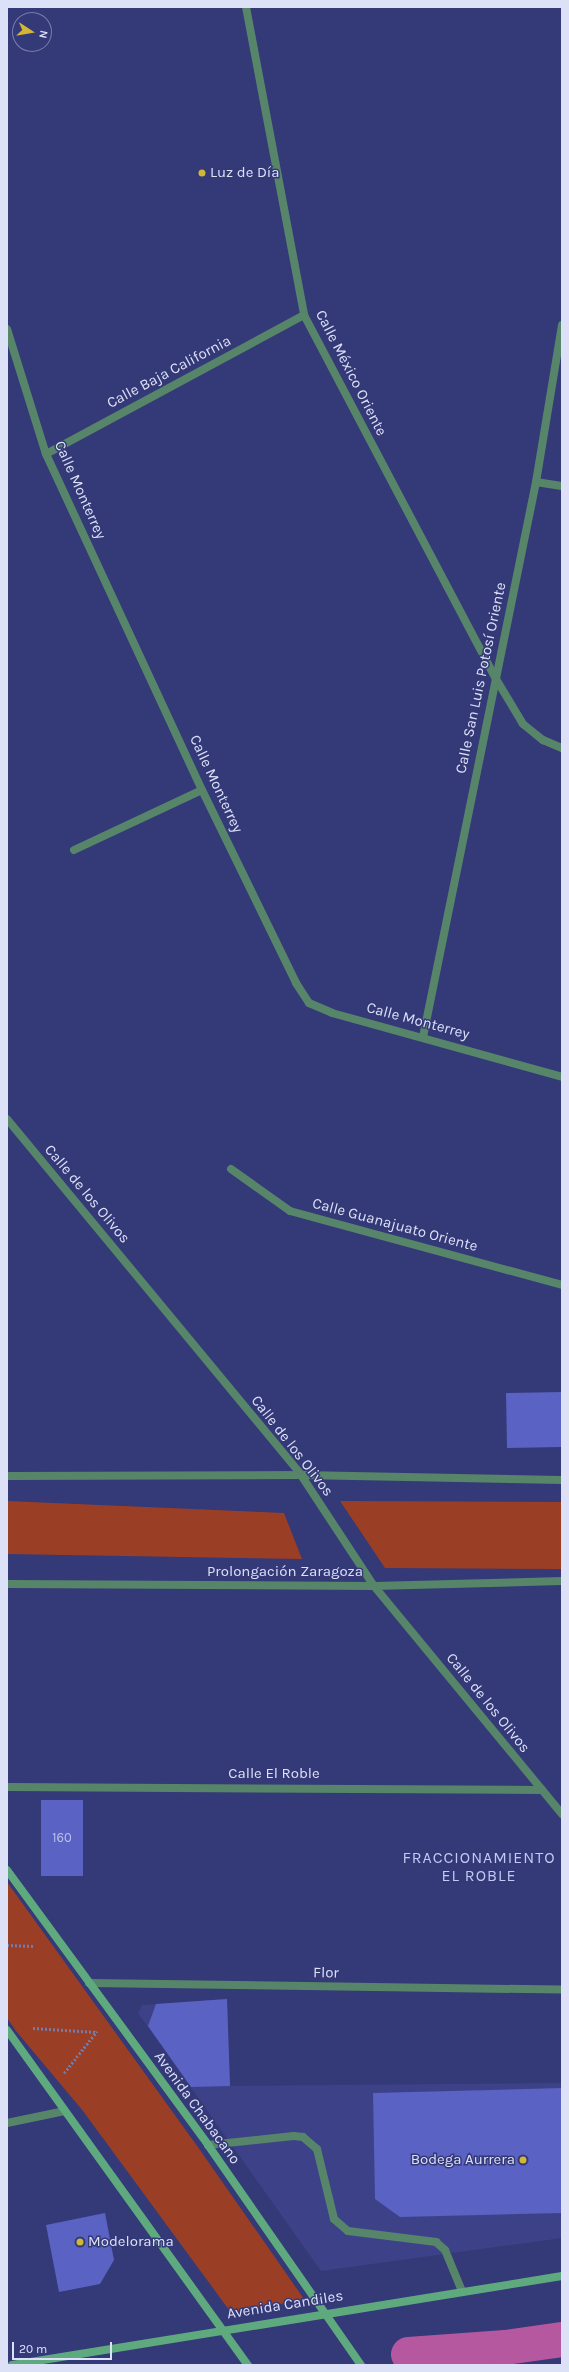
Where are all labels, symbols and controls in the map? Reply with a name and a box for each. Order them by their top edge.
north arrow [12,12,52,52]
text: N [36,29,50,40]
place label: Luz de Día [210,164,280,182]
marker: Luz de Día [197,168,207,178]
street label: Calle México Oriente [311,307,391,439]
street label: Calle Baja California [104,332,234,412]
street label: Calle Monterrey [50,438,110,542]
street label: Calle San Luis Potosí Oriente [452,581,510,775]
street label: Calle Monterrey [185,732,247,836]
street label: Calle Monterrey [365,999,471,1043]
street label: Calle de los Olivos [41,1141,133,1247]
street label: Calle Guanajuato Oriente [310,1194,480,1256]
street label: Calle de los Olivos [247,1392,337,1500]
street label: Prolongación Zaragoza [207,1563,363,1581]
street label: Calle de los Olivos [442,1650,534,1756]
street label: Calle El Roble [228,1765,320,1783]
house number: 160 [52,1830,72,1846]
district label: FRACCIONAMIENTO EL ROBLE [402,1848,556,1886]
street label: Flor [313,1964,339,1982]
street label: Avenida Chabacano [150,2048,244,2168]
place label: Bodega Aurrera [411,2151,515,2169]
marker: Bodega Aurrera [518,2155,528,2165]
place label: Modelorama [88,2233,174,2251]
marker: Modelorama [75,2237,85,2247]
street label: Avenida Candiles [226,2287,344,2323]
scale bar [14,2334,114,2360]
text: 20 m [19,2342,47,2356]

